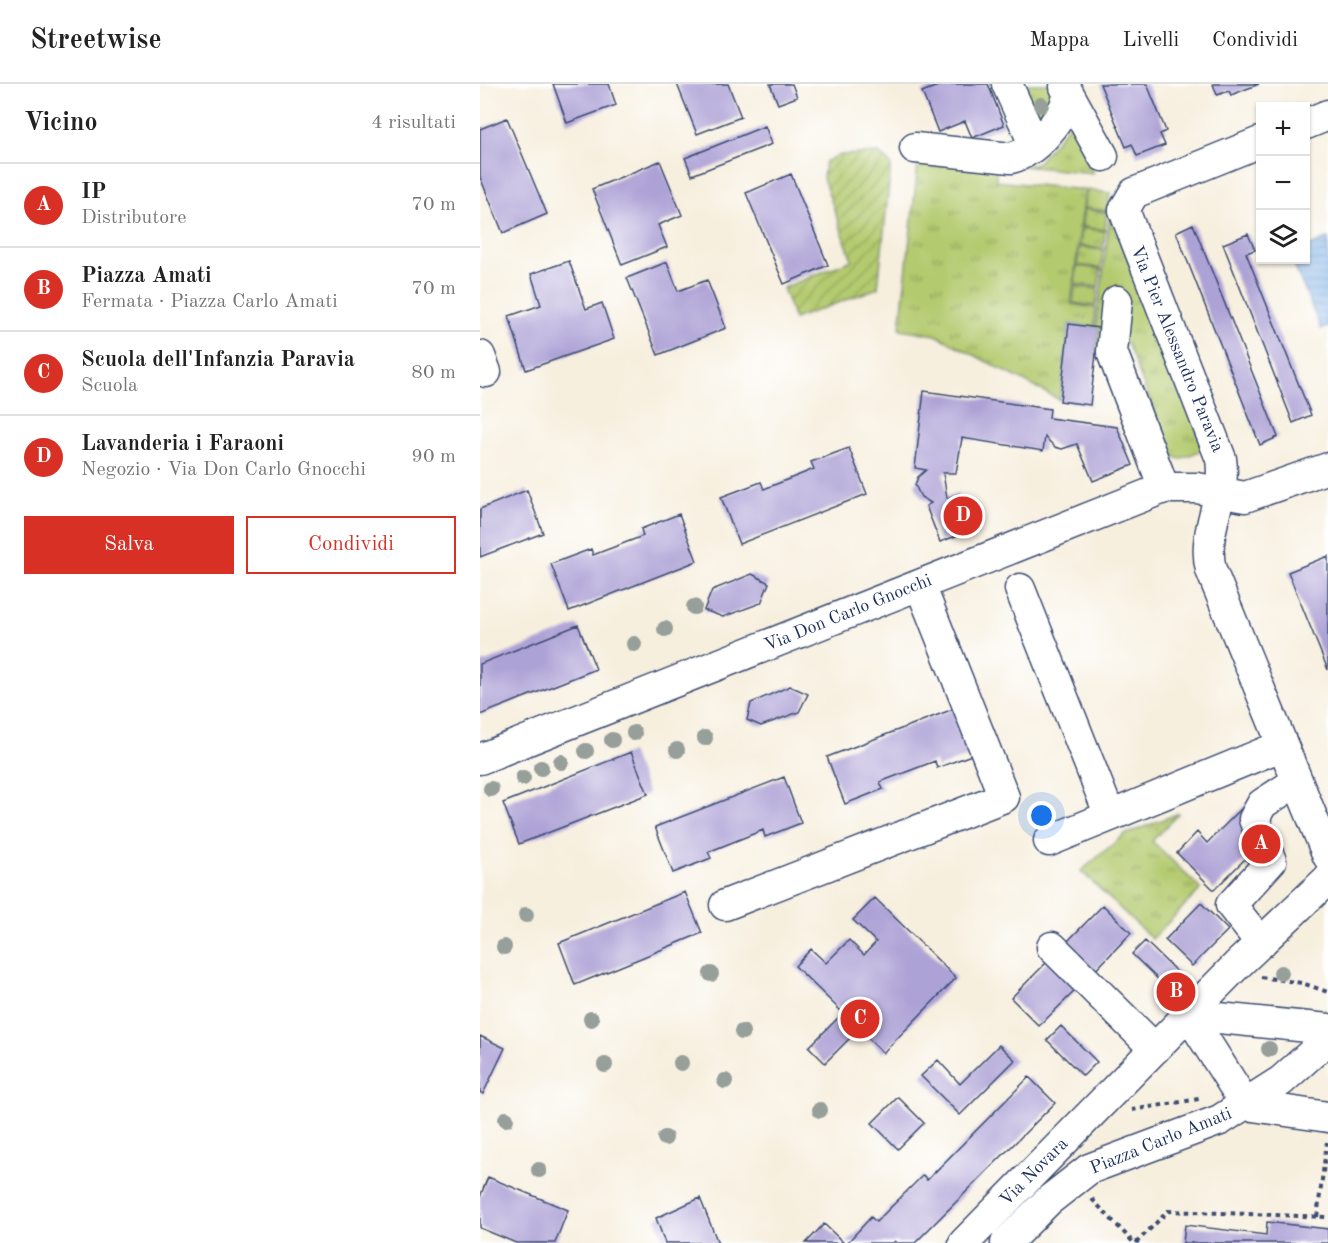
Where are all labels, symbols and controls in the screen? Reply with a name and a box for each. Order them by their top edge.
text: Streetwise [30,27,162,55]
text: Mappa [1029,30,1090,51]
text: Livelli [1123,30,1179,51]
text: Condividi [1212,30,1298,51]
map controls [1256,102,1310,264]
button: + [1256,102,1310,156]
text: Vicino [24,110,98,136]
text: 4 risultati [371,113,456,133]
button: − [1256,156,1310,210]
text: IP [81,181,106,203]
text: A [36,195,51,215]
text: 70 m [411,195,456,215]
text: Distributore [81,208,187,228]
button: layers [1256,210,1310,264]
street label: Via Pier Alessandro Paravia [1127,243,1227,455]
text: Piazza Amati [81,265,212,287]
text: B [36,279,51,299]
text: 70 m [411,279,456,299]
text: Fermata · Piazza Carlo Amati [81,292,338,312]
text: Scuola dell'Infanzia Paravia [81,349,355,371]
text: C [37,363,50,383]
text: 80 m [411,363,456,383]
text: Scuola [81,376,138,396]
text: Lavanderia i Faraoni [81,433,284,455]
text: D [36,447,51,467]
text: 90 m [411,447,456,467]
text: Negozio · Via Don Carlo Gnocchi [81,460,366,480]
pin: D [944,494,982,538]
button: Salva [24,516,234,574]
button: Condividi [246,516,456,574]
street label: Via Don Carlo Gnocchi [762,571,934,655]
your location [1027,801,1056,830]
pin: A [1242,822,1280,867]
pin: B [1156,970,1196,1014]
pin: C [840,996,880,1042]
street label: Piazza Carlo Amati [1088,1104,1235,1178]
street label: Via Novara [997,1134,1072,1209]

